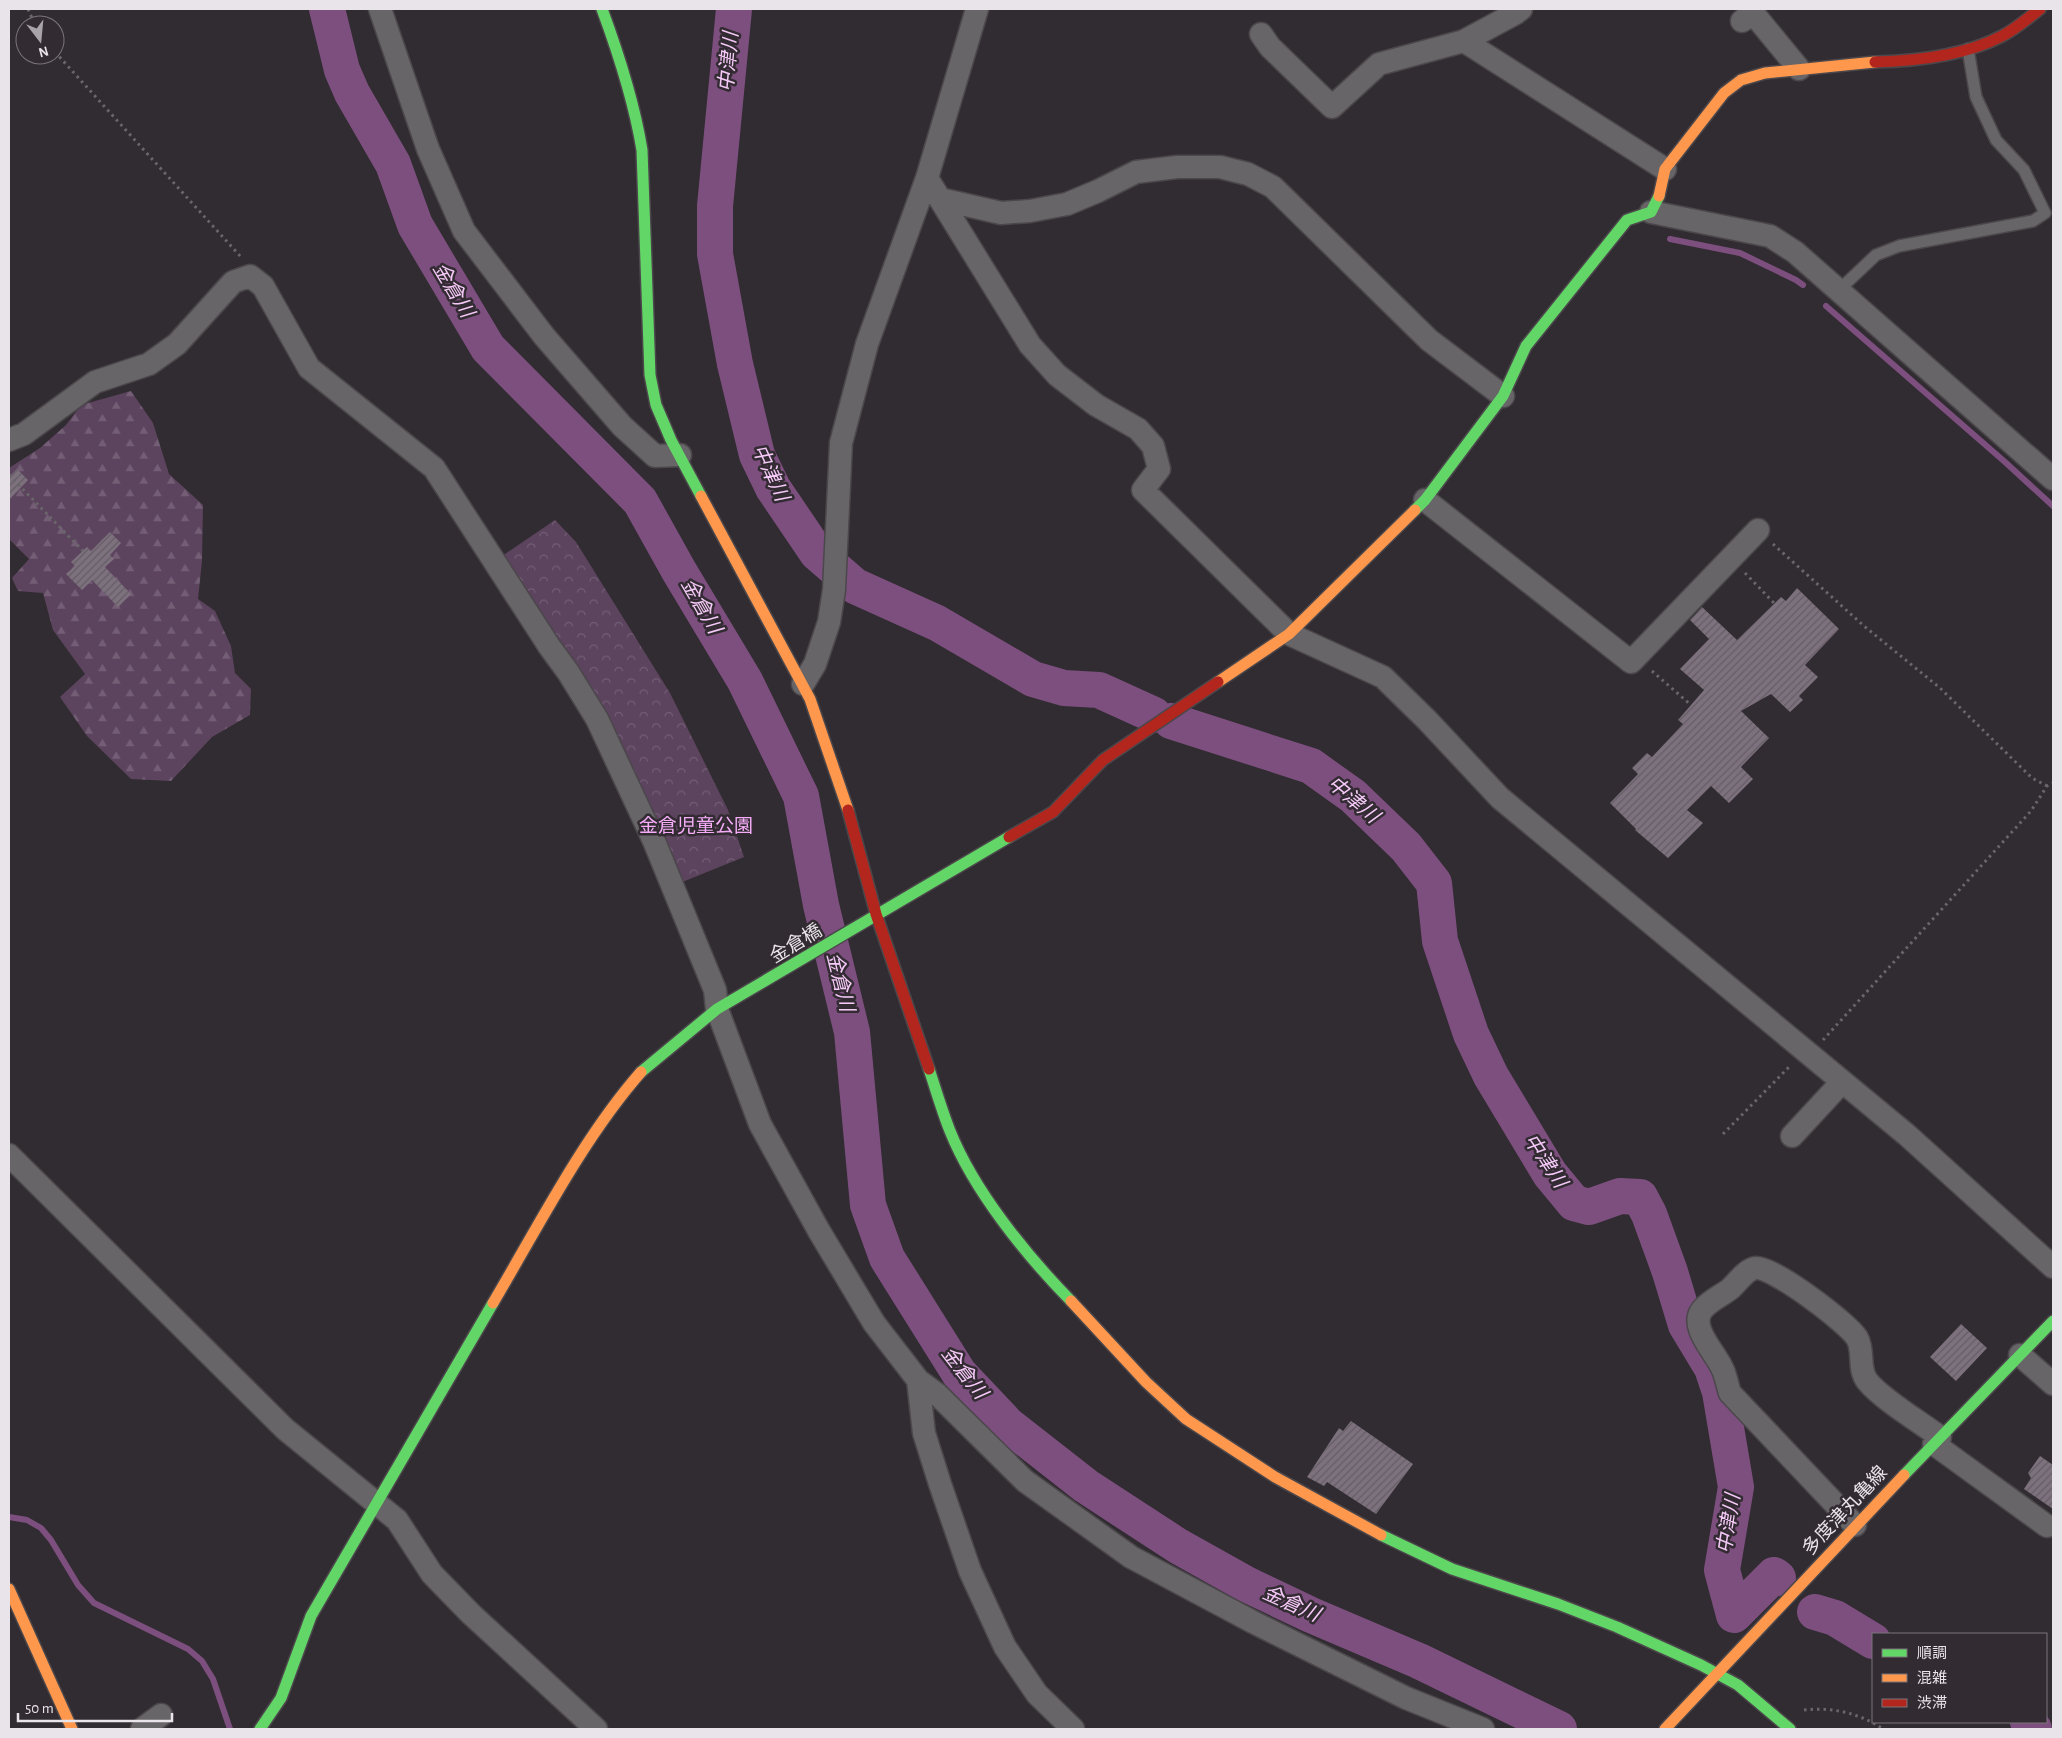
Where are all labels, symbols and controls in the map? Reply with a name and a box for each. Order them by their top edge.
north arrow [15,15,65,65]
water label: 中津川 [715,29,742,93]
text: N [37,43,50,60]
water label: 金倉川 [429,259,479,323]
water label: 中津川 [748,441,793,506]
water label: 金倉川 [677,575,727,639]
water label: 中津川 [1324,772,1385,828]
park label: 金倉児童公園 [639,815,753,836]
street label: 金倉橋 [766,919,825,967]
water label: 金倉川 [823,950,858,1015]
water label: 中津川 [1520,1130,1572,1193]
water label: 金倉川 [938,1343,992,1404]
street label: 多度津丸亀線 [1798,1461,1891,1559]
water label: 中津川 [1713,1491,1744,1555]
water label: 金倉川 [1260,1582,1325,1626]
legend [1872,1633,2047,1723]
text: 順調 [1917,1646,1947,1661]
text: 混雑 [1917,1670,1947,1686]
scale bar [18,1690,171,1722]
text: 渋滞 [1917,1695,1947,1711]
text: 50 m [25,1701,54,1716]

